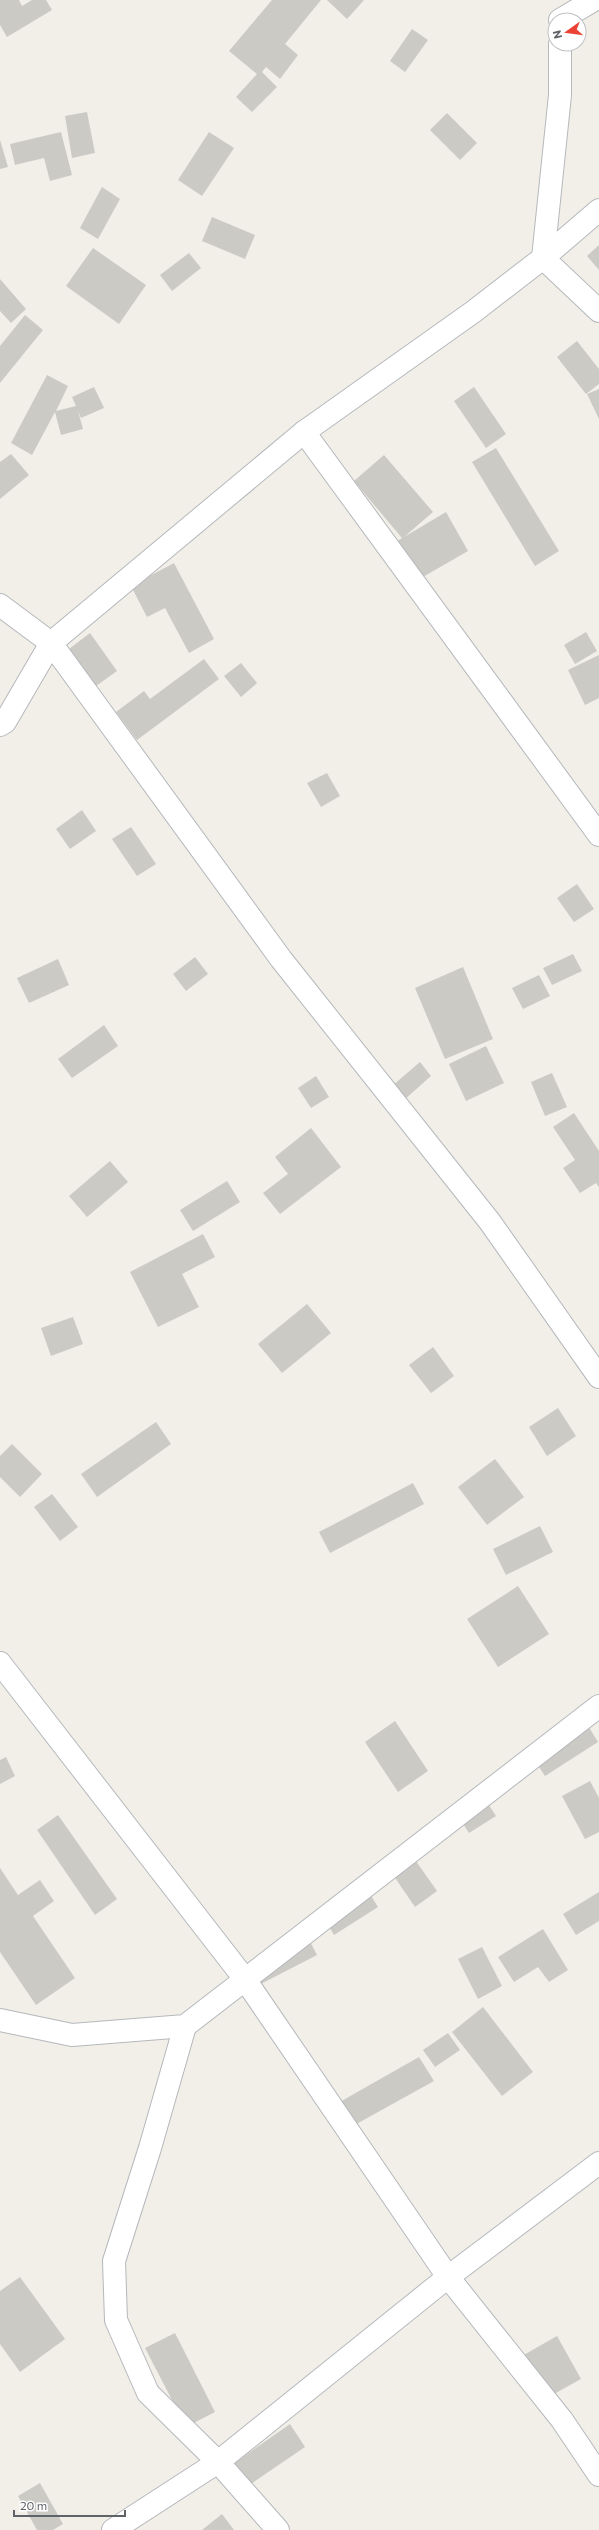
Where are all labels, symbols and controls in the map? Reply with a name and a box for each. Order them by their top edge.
north arrow [547,12,587,52]
text: N [550,29,564,40]
scale bar [14,2492,125,2518]
text: 20 m [20,2498,47,2512]

